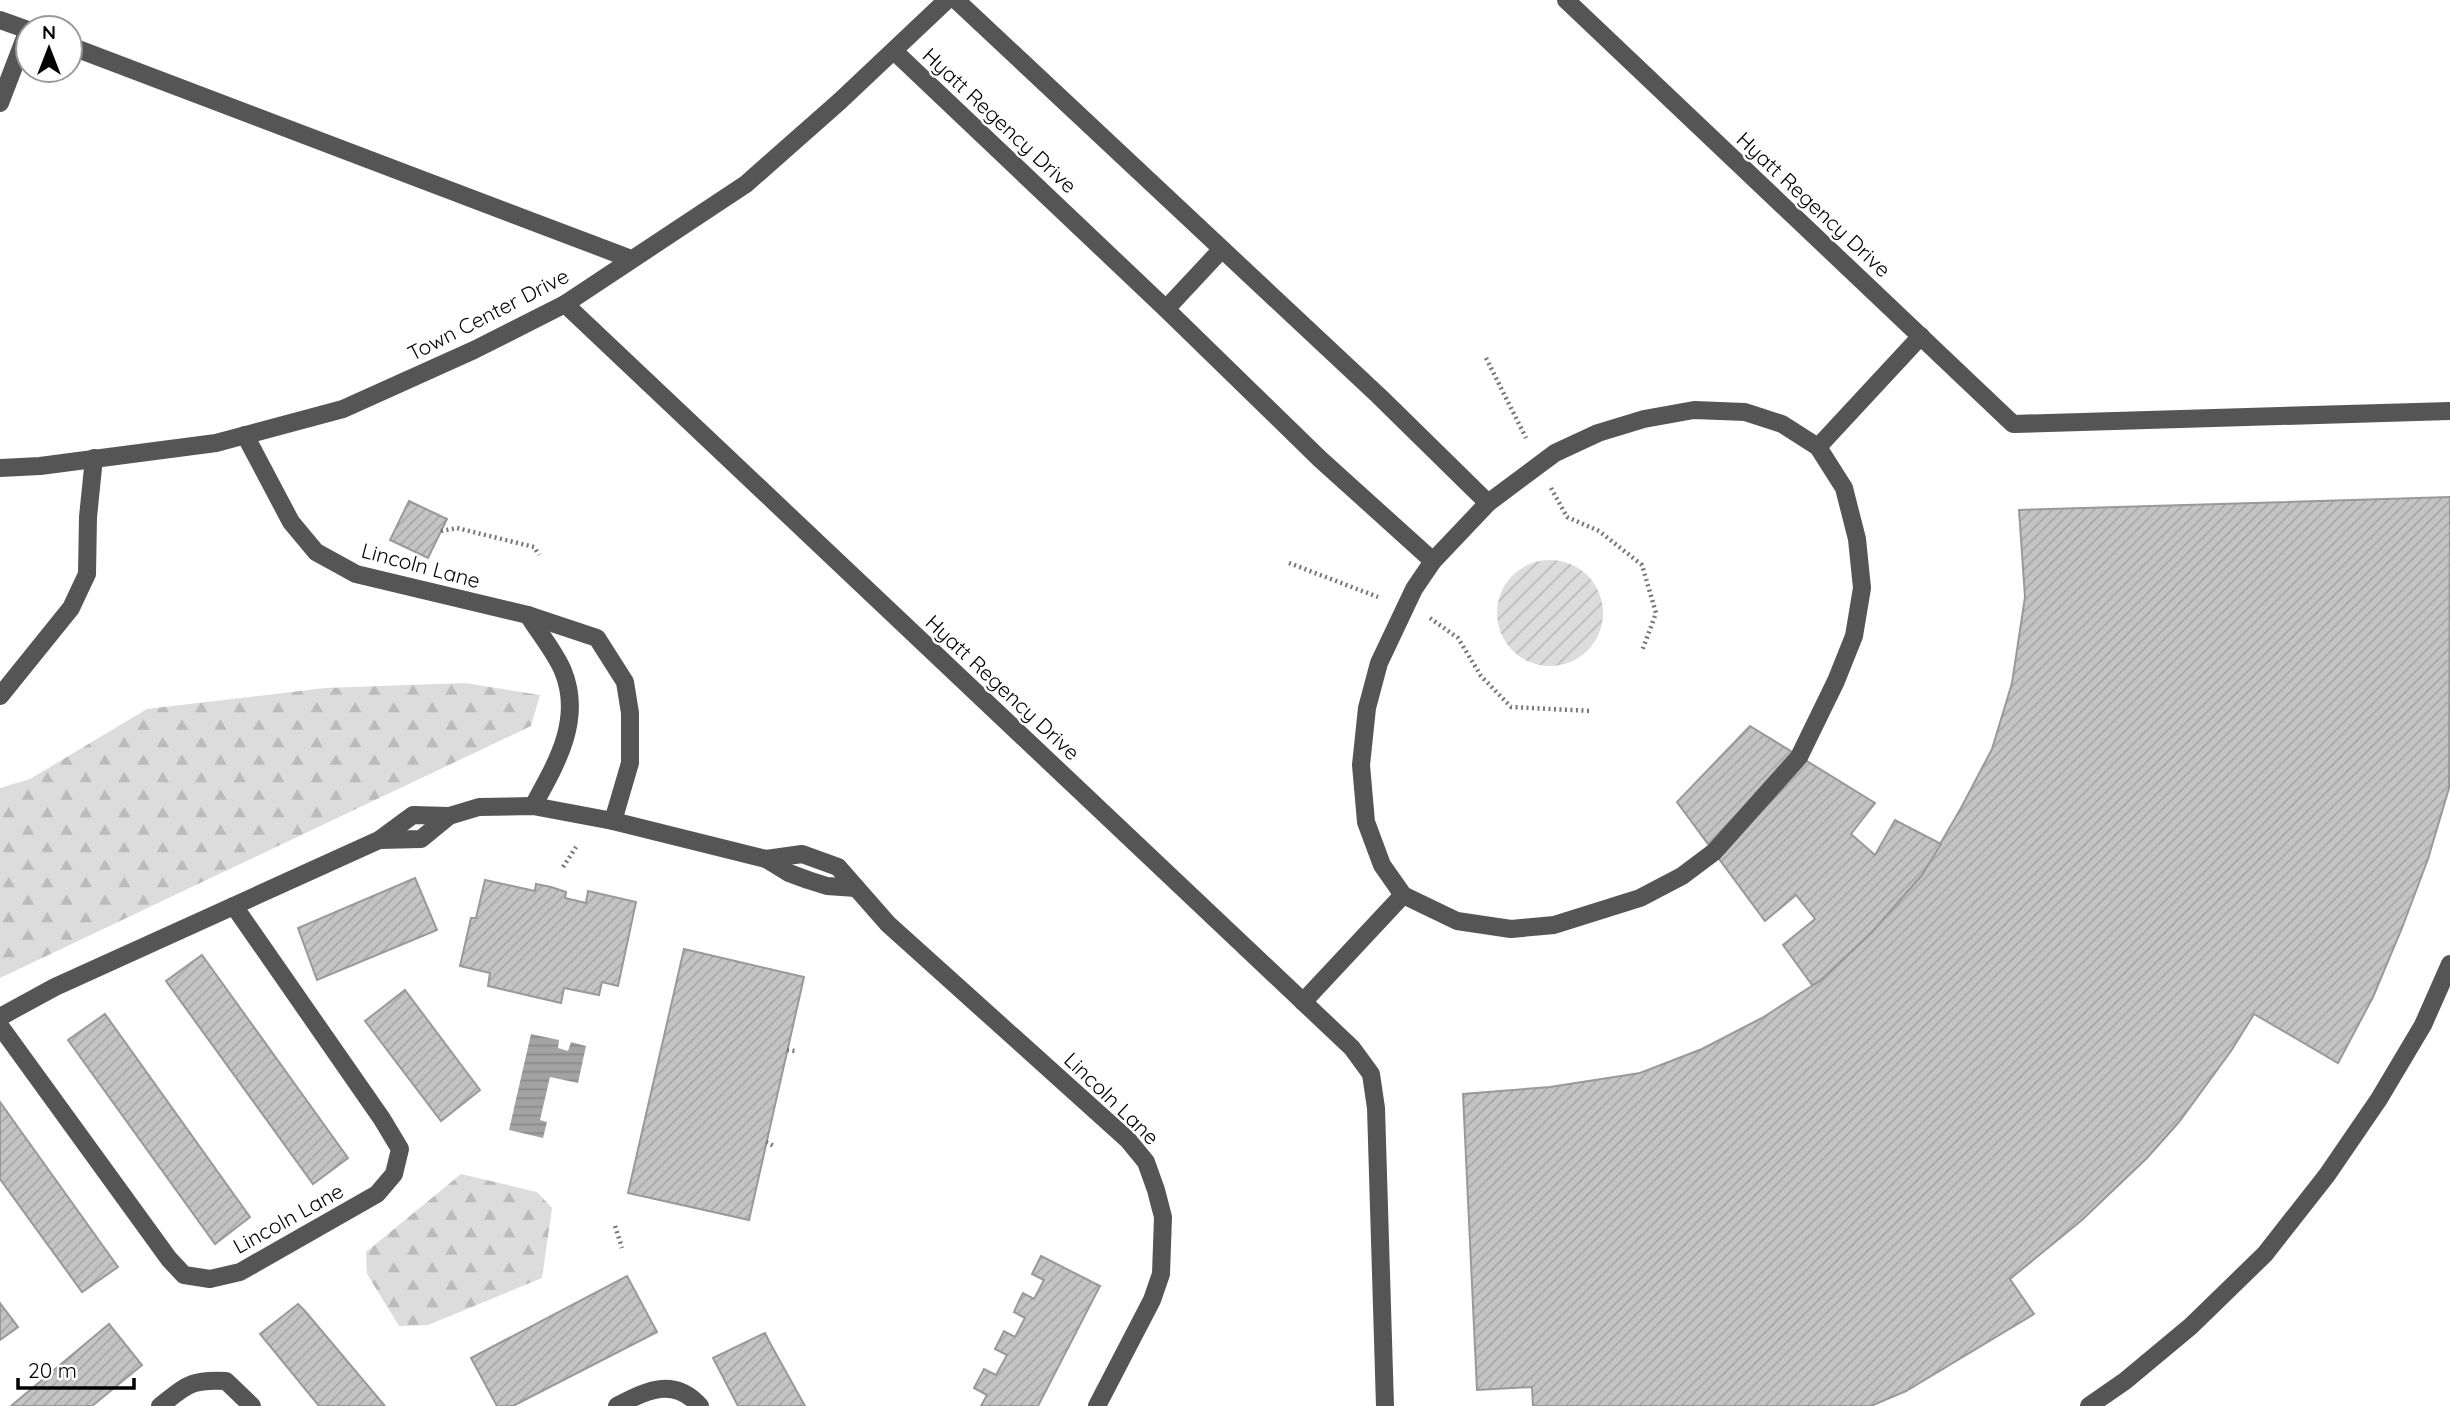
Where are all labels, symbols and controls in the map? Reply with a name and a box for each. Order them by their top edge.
north arrow [14,14,84,84]
text: N [42,20,56,44]
street label: Hyatt Regency Drive [918,42,1082,198]
street label: Hyatt Regency Drive [1732,126,1896,282]
street label: Town Center Drive [403,262,573,366]
street label: Lincoln Lane [359,537,483,593]
street label: Hyatt Regency Drive [921,609,1085,765]
street label: Lincoln Lane [1059,1046,1165,1150]
street label: Lincoln Lane [228,1177,348,1259]
scale bar [18,1346,133,1390]
text: 20 m [28,1357,77,1383]

